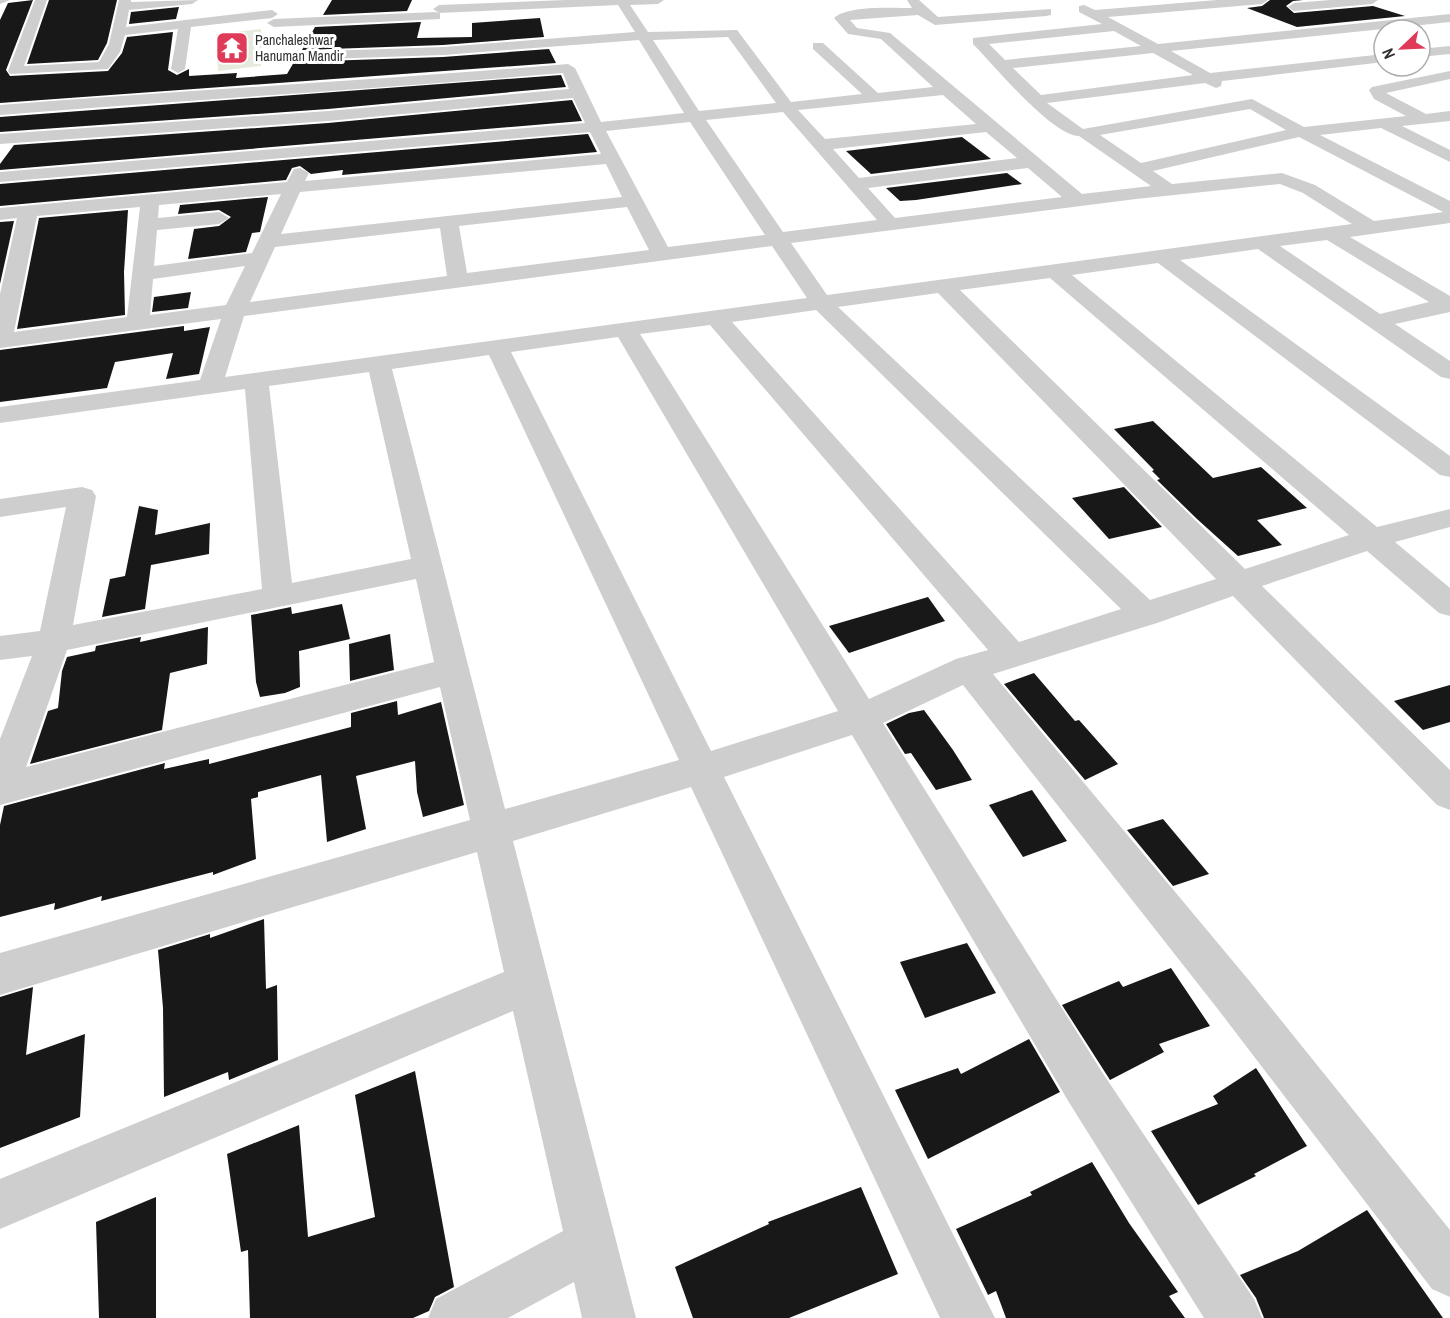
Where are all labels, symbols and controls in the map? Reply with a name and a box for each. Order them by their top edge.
north arrow [1372,18,1432,78]
temple icon: Panchaleshwar Hanuman Mandir [214,30,250,66]
place label: Panchaleshwar Hanuman Mandir [255,31,344,65]
text: N [1376,45,1400,63]

